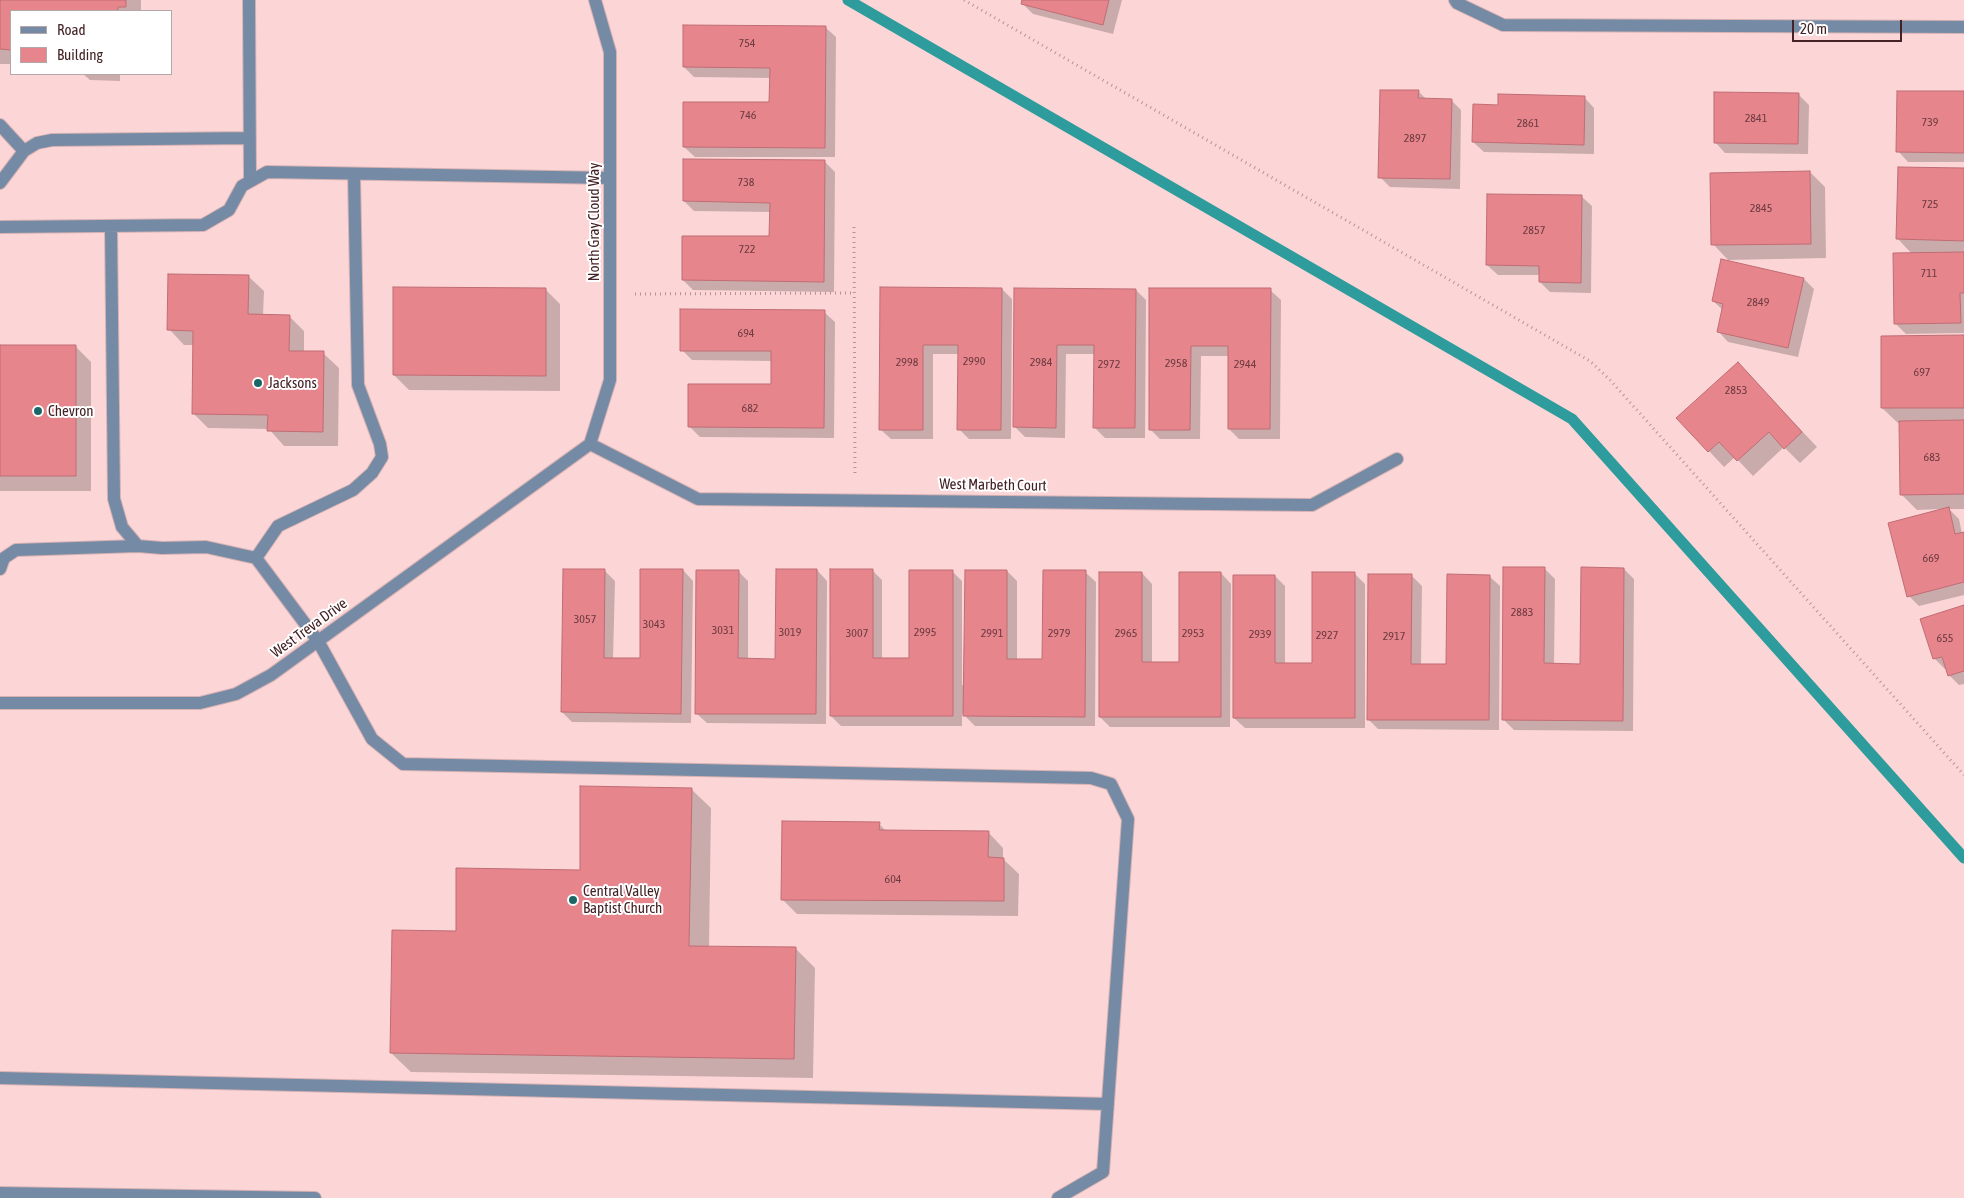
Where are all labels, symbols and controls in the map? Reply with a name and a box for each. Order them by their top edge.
legend [10,10,172,75]
scale bar [1794,10,1904,42]
text: 20 m [1800,20,1827,37]
text: Road [57,21,86,38]
house number: 754 [739,36,755,50]
text: Building [57,46,103,63]
house number: 746 [740,108,756,122]
house number: 2841 [1745,111,1767,125]
house number: 739 [1922,115,1938,129]
house number: 2861 [1517,116,1539,130]
house number: 2897 [1404,131,1426,145]
street label: North Gray Cloud Way [585,163,603,281]
house number: 738 [738,175,754,189]
house number: 725 [1922,197,1938,211]
house number: 2845 [1750,201,1772,215]
house number: 2857 [1523,223,1545,237]
house number: 722 [739,242,755,256]
house number: 711 [1921,266,1937,280]
house number: 2849 [1747,295,1769,309]
house number: 694 [738,326,754,340]
house number: 2990 [963,354,985,368]
house number: 2998 [896,355,918,369]
house number: 2984 [1030,355,1052,369]
house number: 2958 [1165,356,1187,370]
house number: 2972 [1098,357,1120,371]
house number: 2944 [1234,357,1256,371]
house number: 697 [1914,365,1930,379]
place label: Jacksons [268,374,317,392]
marker: Jacksons [252,377,264,389]
house number: 2853 [1725,383,1747,397]
house number: 682 [742,401,758,415]
place label: Chevron [48,402,94,420]
marker: Chevron [32,405,44,417]
house number: 683 [1924,450,1940,464]
street label: West Marbeth Court [939,475,1047,495]
house number: 669 [1923,551,1939,565]
street label: West Treva Drive [267,594,351,662]
house number: 2883 [1511,605,1533,619]
house number: 3057 [574,612,596,626]
house number: 3043 [643,617,665,631]
house number: 3031 [712,623,734,637]
house number: 3019 [779,625,801,639]
house number: 2995 [914,625,936,639]
house number: 3007 [846,626,868,640]
house number: 2991 [981,626,1003,640]
house number: 2979 [1048,626,1070,640]
house number: 2965 [1115,626,1137,640]
house number: 2953 [1182,626,1204,640]
house number: 2939 [1249,627,1271,641]
house number: 2927 [1316,628,1338,642]
house number: 2917 [1383,629,1405,643]
house number: 655 [1937,631,1953,645]
house number: 604 [885,872,901,886]
place label: Central Valley Baptist Church [583,882,662,917]
marker: Central Valley Baptist Church [567,894,579,906]

